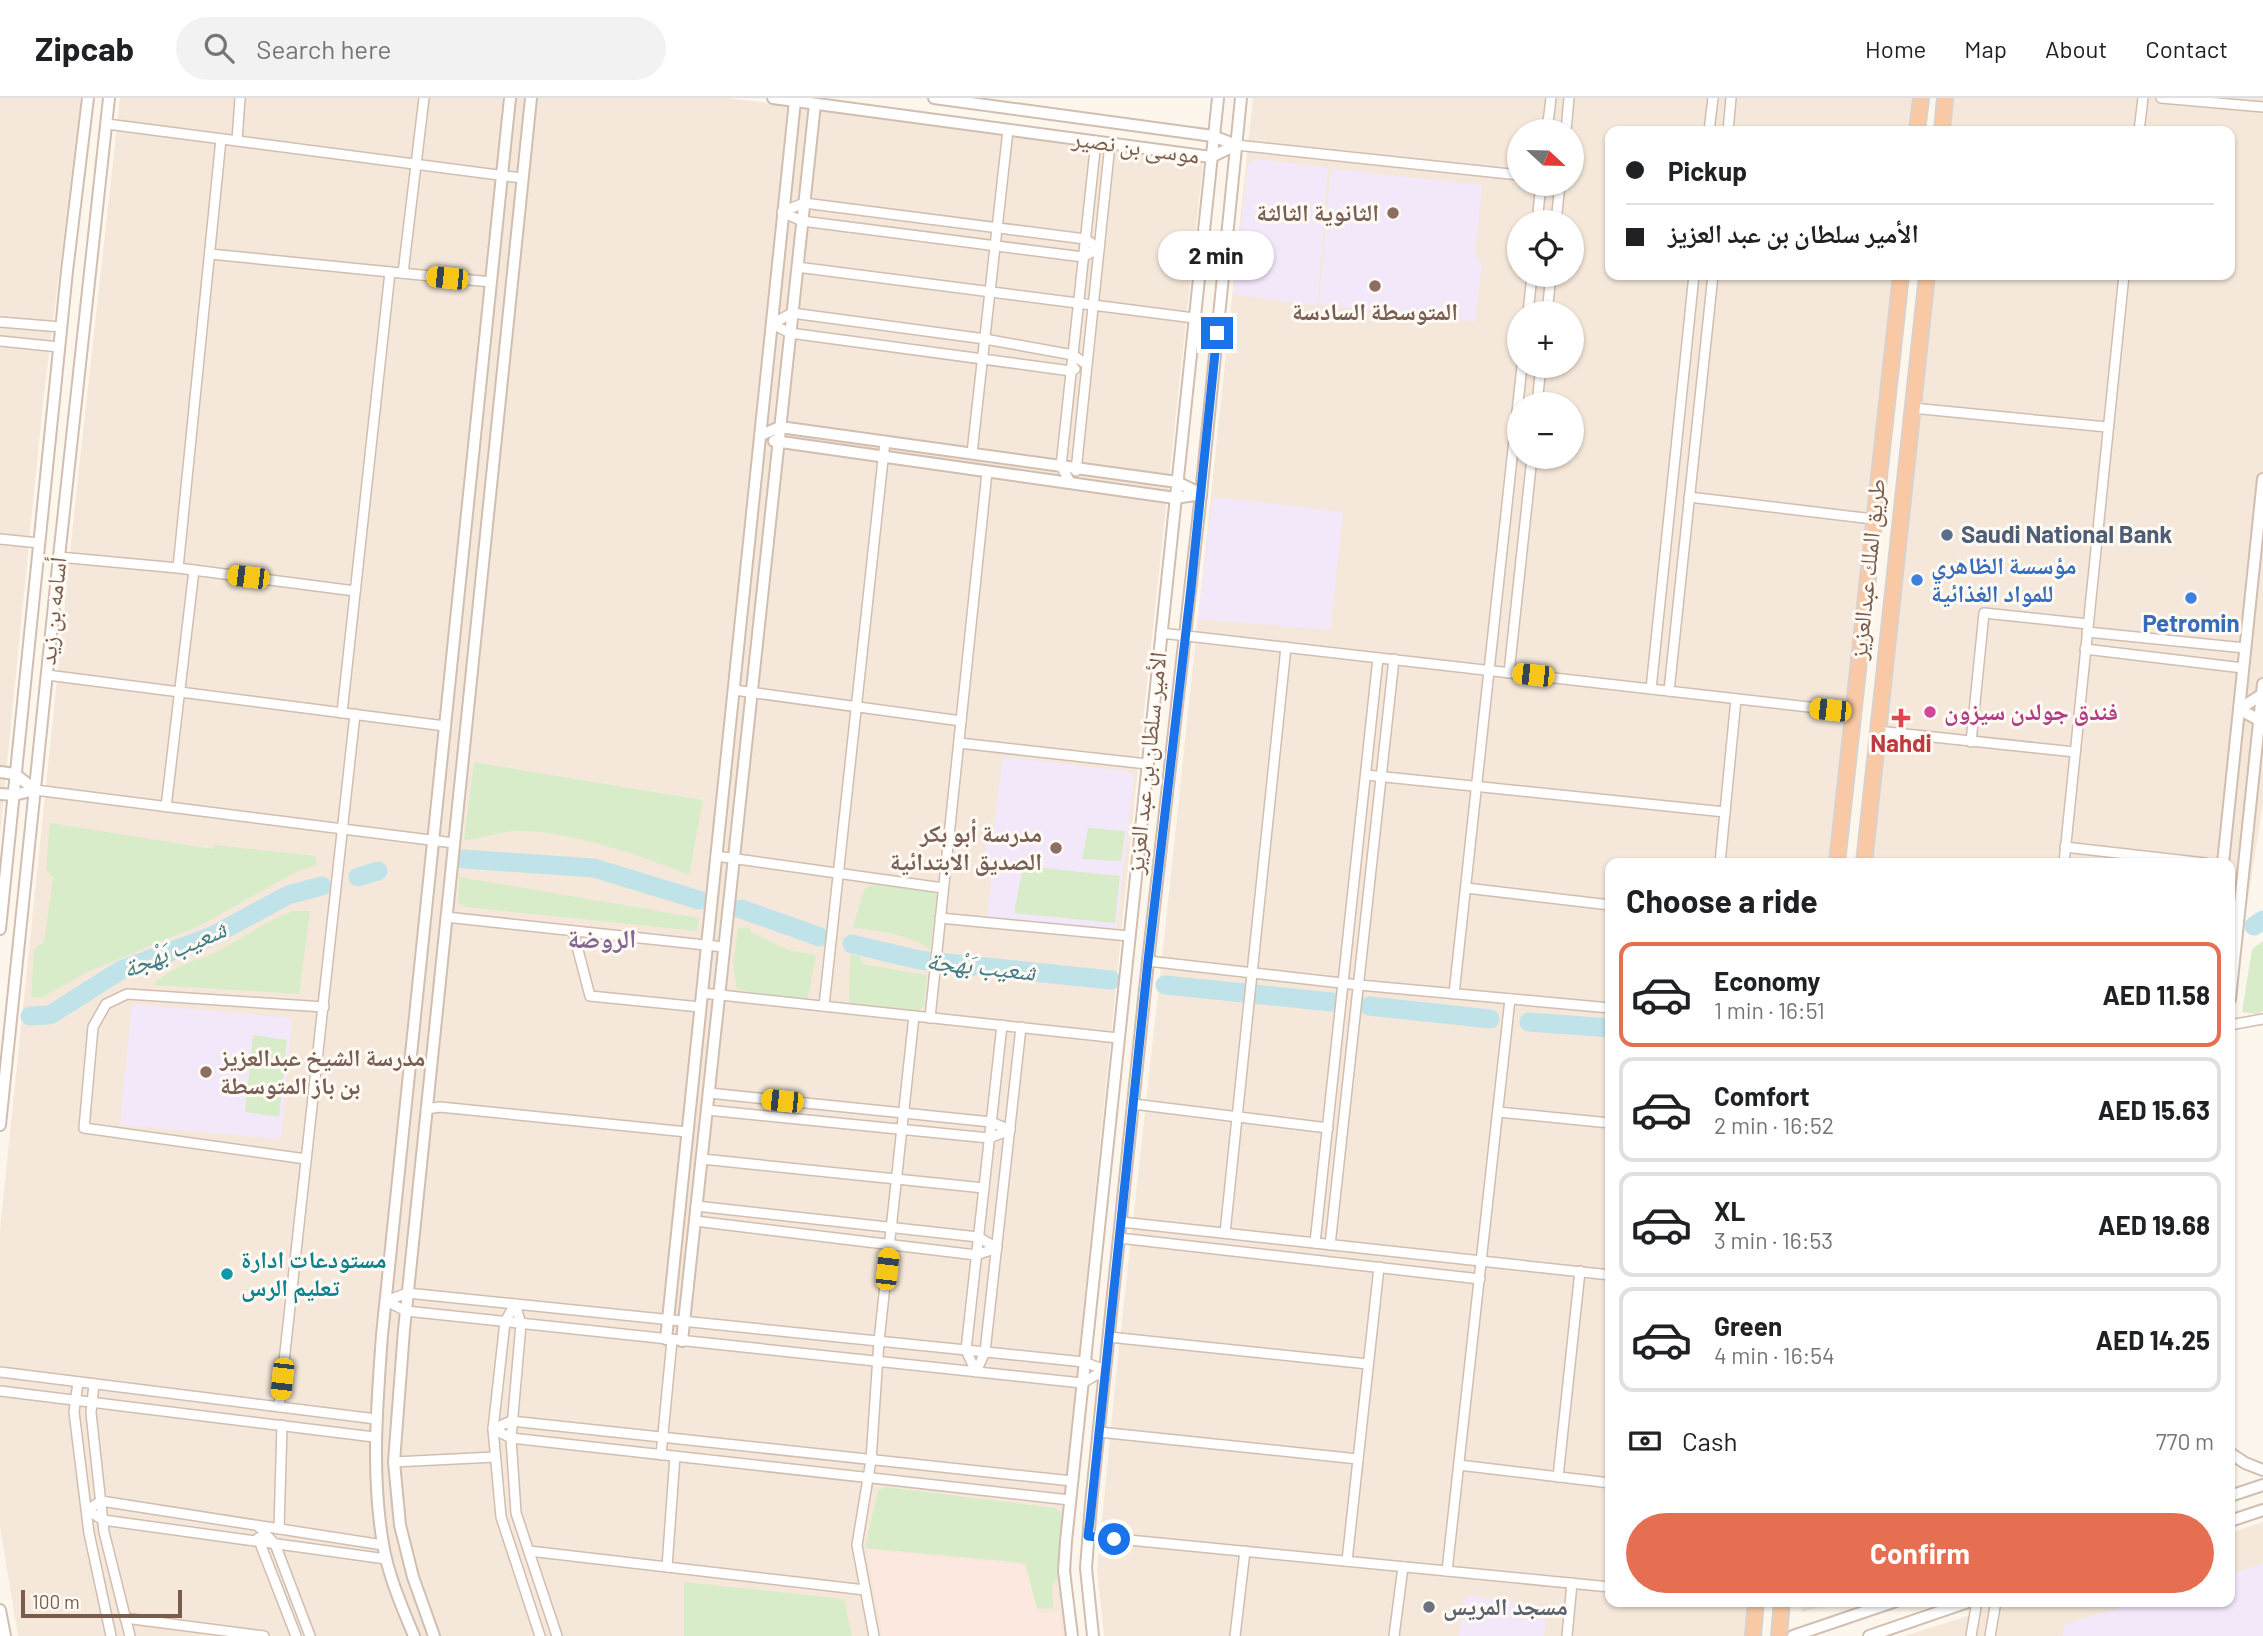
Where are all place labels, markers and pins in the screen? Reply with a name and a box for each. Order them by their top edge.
place label: الثانوية الثالثة [1256,197,1379,227]
marker: الثانوية الثالثة [1385,205,1401,221]
marker: المتوسطة السادسة [1367,278,1383,294]
place label: المتوسطة السادسة [1292,296,1458,325]
place label: Saudi National Bank [1961,519,2172,548]
marker: Saudi National Bank [1939,527,1955,543]
place label: مؤسسة الظاهري للمواد الغذائية [1931,550,2077,608]
marker: مؤسسة الظاهري للمواد الغذائية [1909,572,1925,588]
marker: Petromin [2183,590,2199,606]
place label: Petromin [2142,608,2240,637]
place label: فندق جولدن سيزون [1944,696,2118,726]
marker: فندق جولدن سيزون [1922,704,1938,720]
marker: Nahdi [1893,710,1909,726]
place label: Nahdi [1870,728,1932,757]
place label: مدرسة أبو بكر الصديق الابتدائية [890,818,1042,876]
marker: مدرسة أبو بكر الصديق الابتدائية [1048,840,1064,856]
place label: مدرسة الشيخ عبدالعزيز بن باز المتوسطة [219,1042,425,1100]
marker: مدرسة الشيخ عبدالعزيز بن باز المتوسطة [198,1064,214,1080]
place label: مستودعات ادارة تعليم الرس [241,1244,387,1304]
marker: مستودعات ادارة تعليم الرس [219,1266,235,1282]
place label: مسجد المريس [1443,1591,1568,1621]
marker: مسجد المريس [1421,1599,1437,1615]

